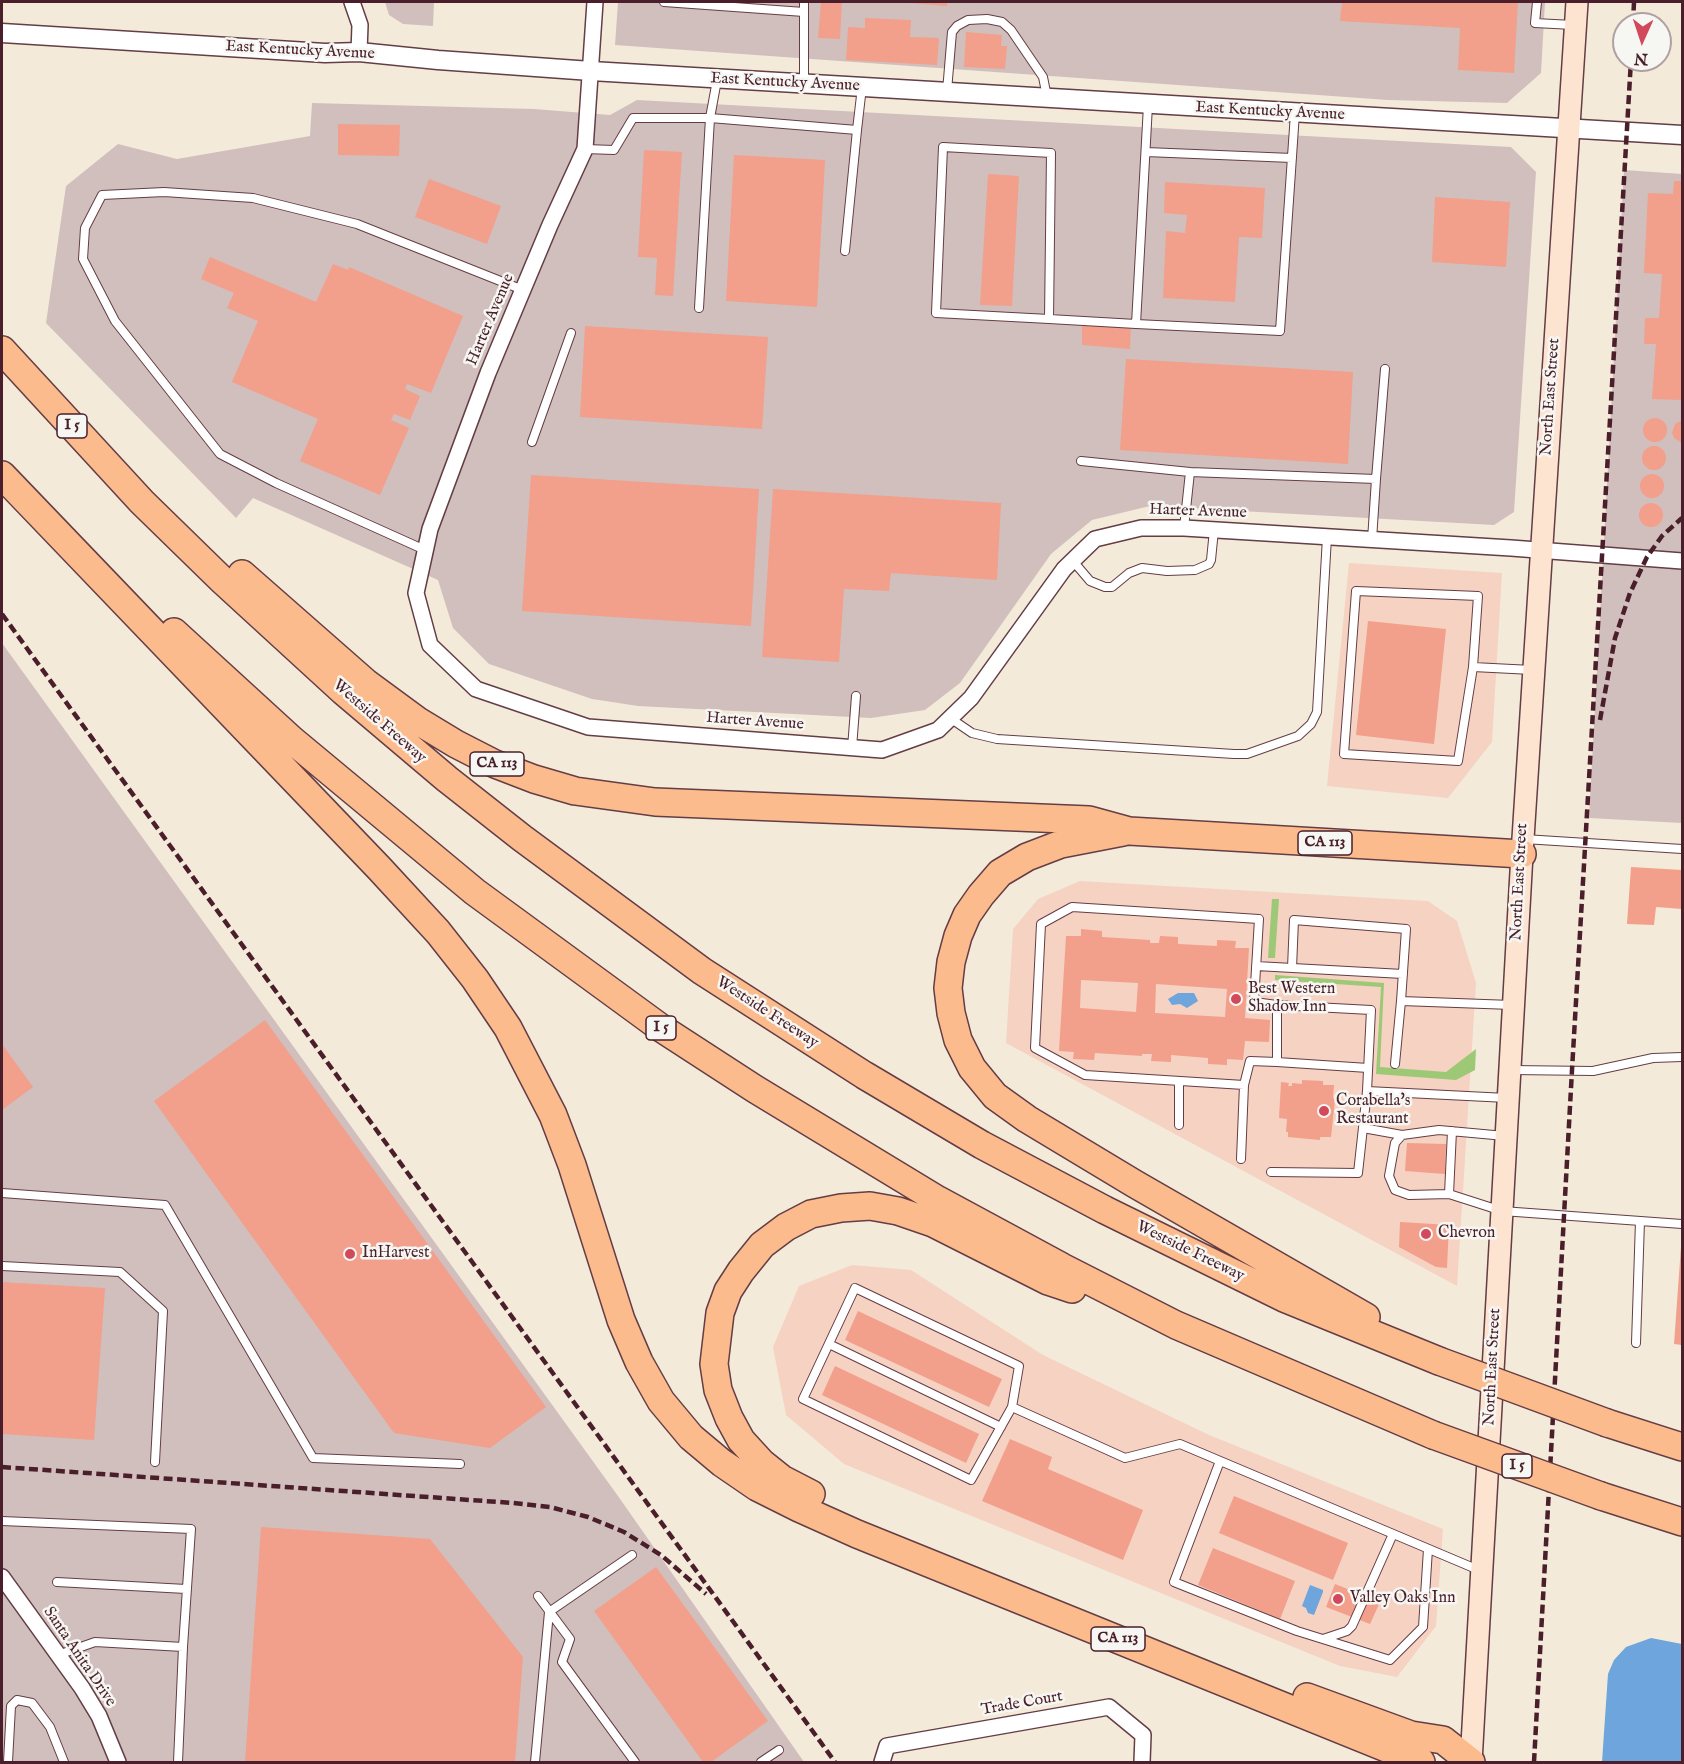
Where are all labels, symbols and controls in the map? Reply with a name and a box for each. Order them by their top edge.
north arrow [1612,12,1672,72]
street label: East Kentucky Avenue [225,38,375,64]
text: N [1634,48,1649,68]
street label: East Kentucky Avenue [710,70,860,96]
street label: East Kentucky Avenue [1195,99,1345,125]
street label: Harter Avenue [463,271,519,369]
street label: North East Street [1537,338,1565,456]
road number: I 5 [57,414,87,438]
street label: Harter Avenue [1149,501,1247,523]
street label: Westside Freeway [328,676,430,768]
street label: Harter Avenue [706,709,804,735]
road number: CA 113 [470,752,524,776]
street label: North East Street [1507,823,1533,941]
road number: CA 113 [1298,831,1352,855]
street label: Westside Freeway [712,973,822,1053]
place label: Best Western Shadow Inn [1248,980,1335,1018]
marker: Best Western Shadow Inn [1229,992,1243,1006]
road number: I 5 [646,1016,676,1040]
place label: Corabella's Restaurant [1336,1092,1410,1130]
marker: Corabella's Restaurant [1317,1104,1331,1118]
street label: Westside Freeway [1133,1218,1247,1286]
place label: Chevron [1438,1224,1495,1244]
marker: Chevron [1419,1227,1433,1241]
place label: InHarvest [362,1244,429,1264]
marker: InHarvest [343,1247,357,1261]
street label: North East Street [1480,1308,1506,1426]
road number: I 5 [1502,1454,1532,1478]
place label: Valley Oaks Inn [1350,1589,1456,1609]
marker: Valley Oaks Inn [1331,1592,1345,1606]
street label: Santa Anita Drive [39,1603,119,1711]
road number: CA 113 [1091,1627,1145,1651]
street label: Trade Court [980,1687,1064,1721]

